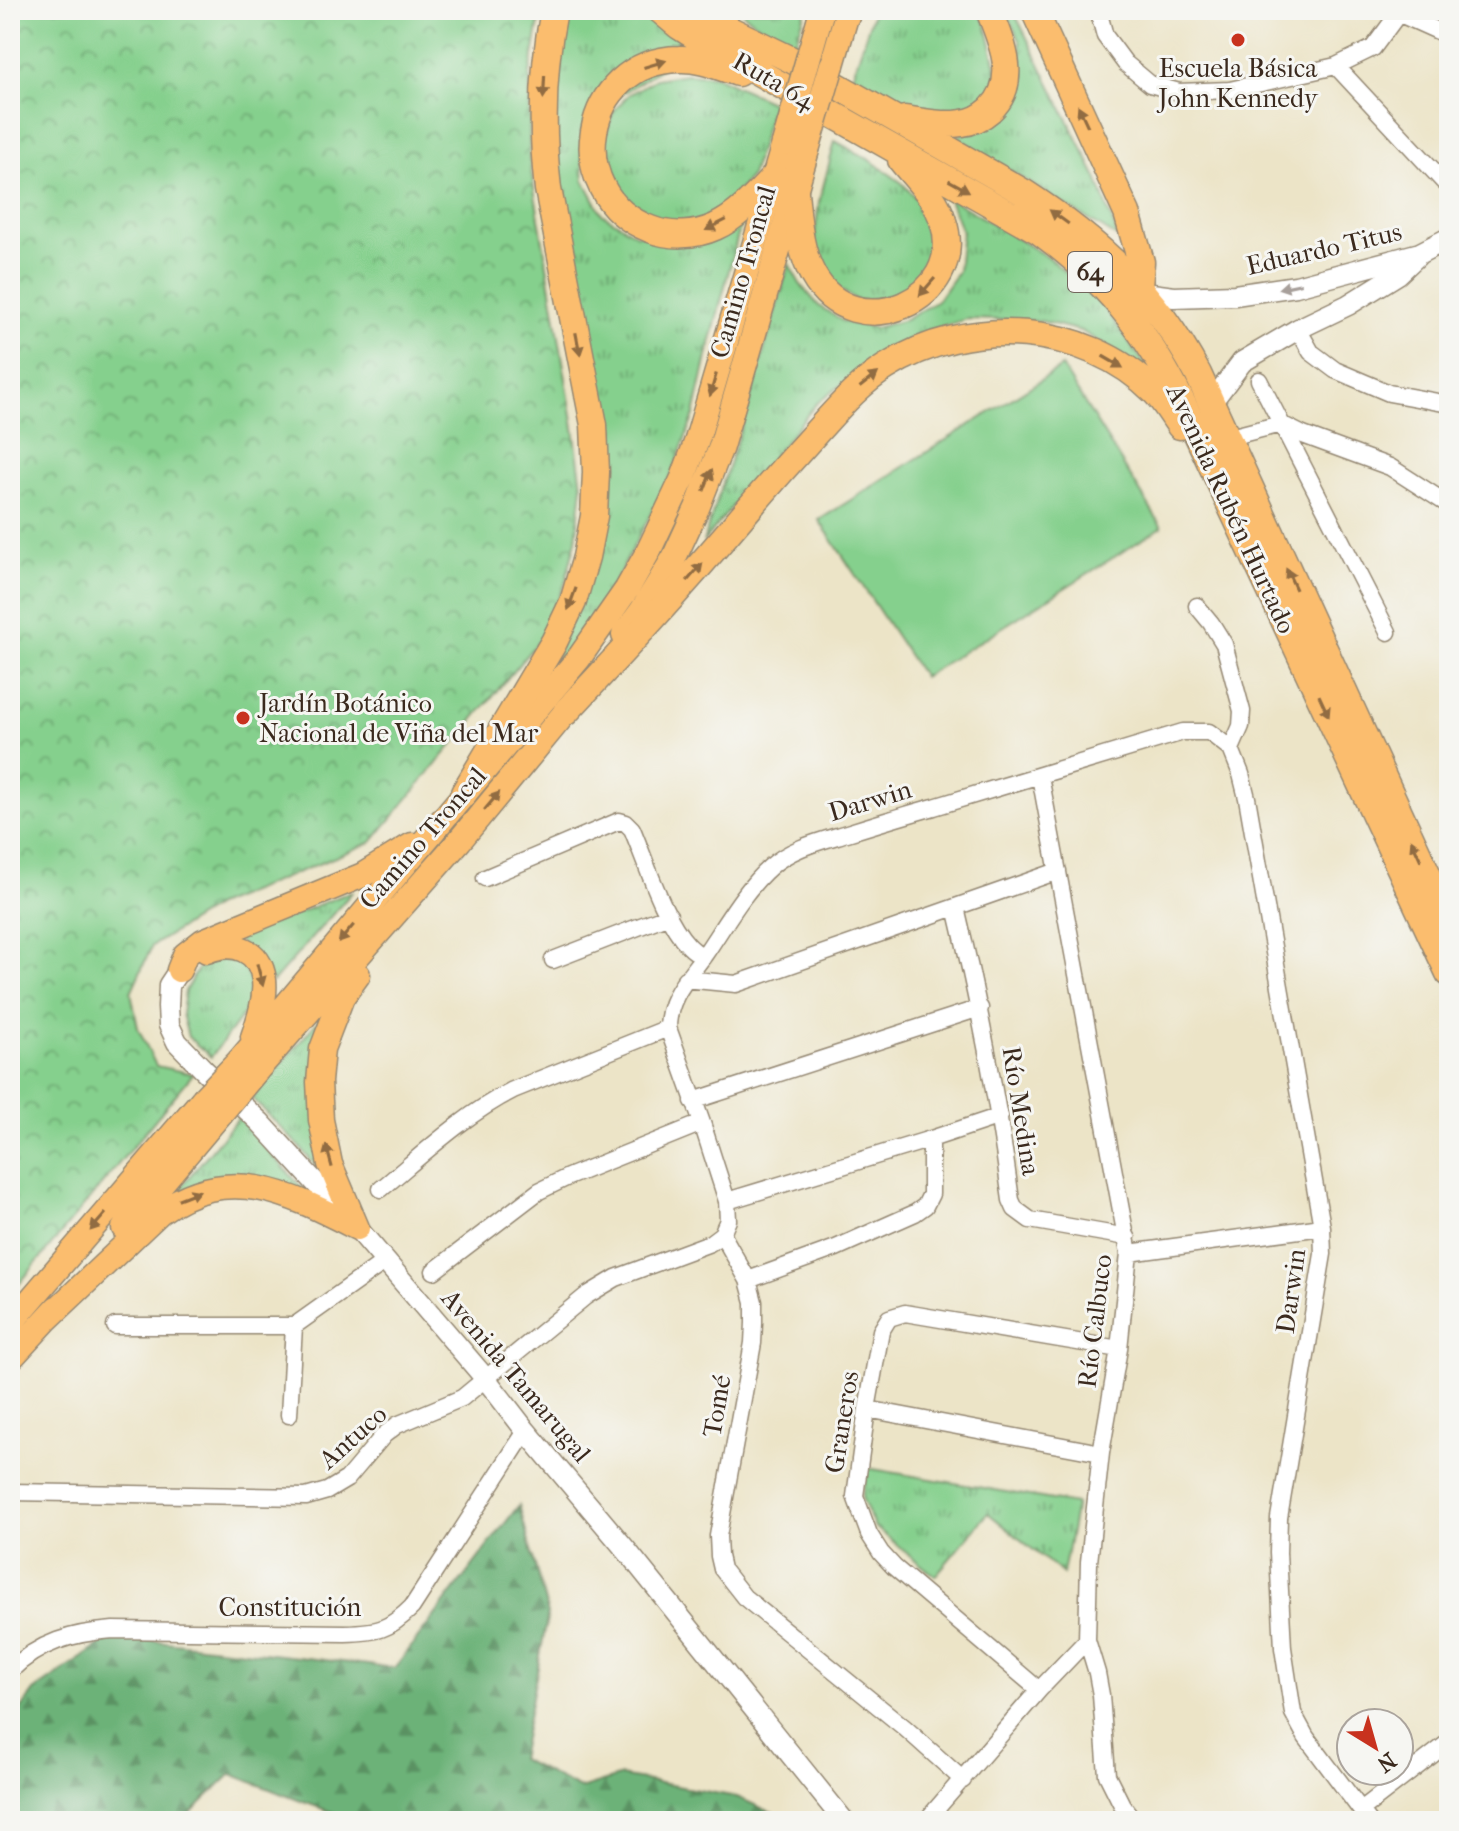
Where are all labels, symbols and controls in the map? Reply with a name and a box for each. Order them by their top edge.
marker: Escuela Básica John Kennedy [1229,31,1247,49]
street label: Ruta 64 [728,45,821,117]
place label: Escuela Básica John Kennedy [1156,53,1319,114]
one-way arrow [643,57,667,70]
one-way arrow [537,75,550,100]
one-way arrow [1076,104,1090,128]
one-way arrow [948,180,971,193]
street label: Camino Troncal [704,182,782,362]
one-way arrow [1049,210,1070,225]
street label: Eduardo Titus [1243,216,1405,282]
one-way arrow [704,218,727,232]
road number: 64 [1068,252,1112,292]
one-way arrow [919,277,936,297]
one-way arrow [1278,280,1303,293]
one-way arrow [572,332,585,357]
one-way arrow [1102,355,1124,369]
one-way arrow [859,372,879,389]
one-way arrow [706,373,719,397]
street label: Avenida Rubén Hurtado [1159,379,1302,638]
one-way arrow [702,468,715,492]
one-way arrow [686,563,703,583]
one-way arrow [1284,567,1298,591]
one-way arrow [565,587,578,611]
place label: Jardín Botánico Nacional de Viña del Mar [257,688,538,749]
one-way arrow [1317,694,1331,718]
marker: Jardín Botánico Nacional de Viña del Mar [234,709,252,727]
street label: Camino Troncal [353,761,493,915]
street label: Darwin [825,774,915,828]
one-way arrow [484,791,500,811]
one-way arrow [1409,838,1423,862]
one-way arrow [338,924,355,944]
one-way arrow [255,963,267,988]
street label: Río Medina [995,1044,1047,1179]
one-way arrow [323,1143,335,1168]
one-way arrow [177,1189,201,1202]
one-way arrow [90,1212,107,1232]
street label: Darwin [1270,1247,1312,1335]
street label: Río Calbuco [1071,1252,1119,1390]
street label: Avenida Tamarugal [434,1283,597,1469]
street label: Graneros [819,1369,865,1475]
street label: Tomé [696,1372,738,1439]
street label: Antuco [312,1399,393,1476]
street label: Constitución [219,1592,361,1623]
north arrow [1335,1707,1415,1787]
text: N [1372,1747,1401,1778]

